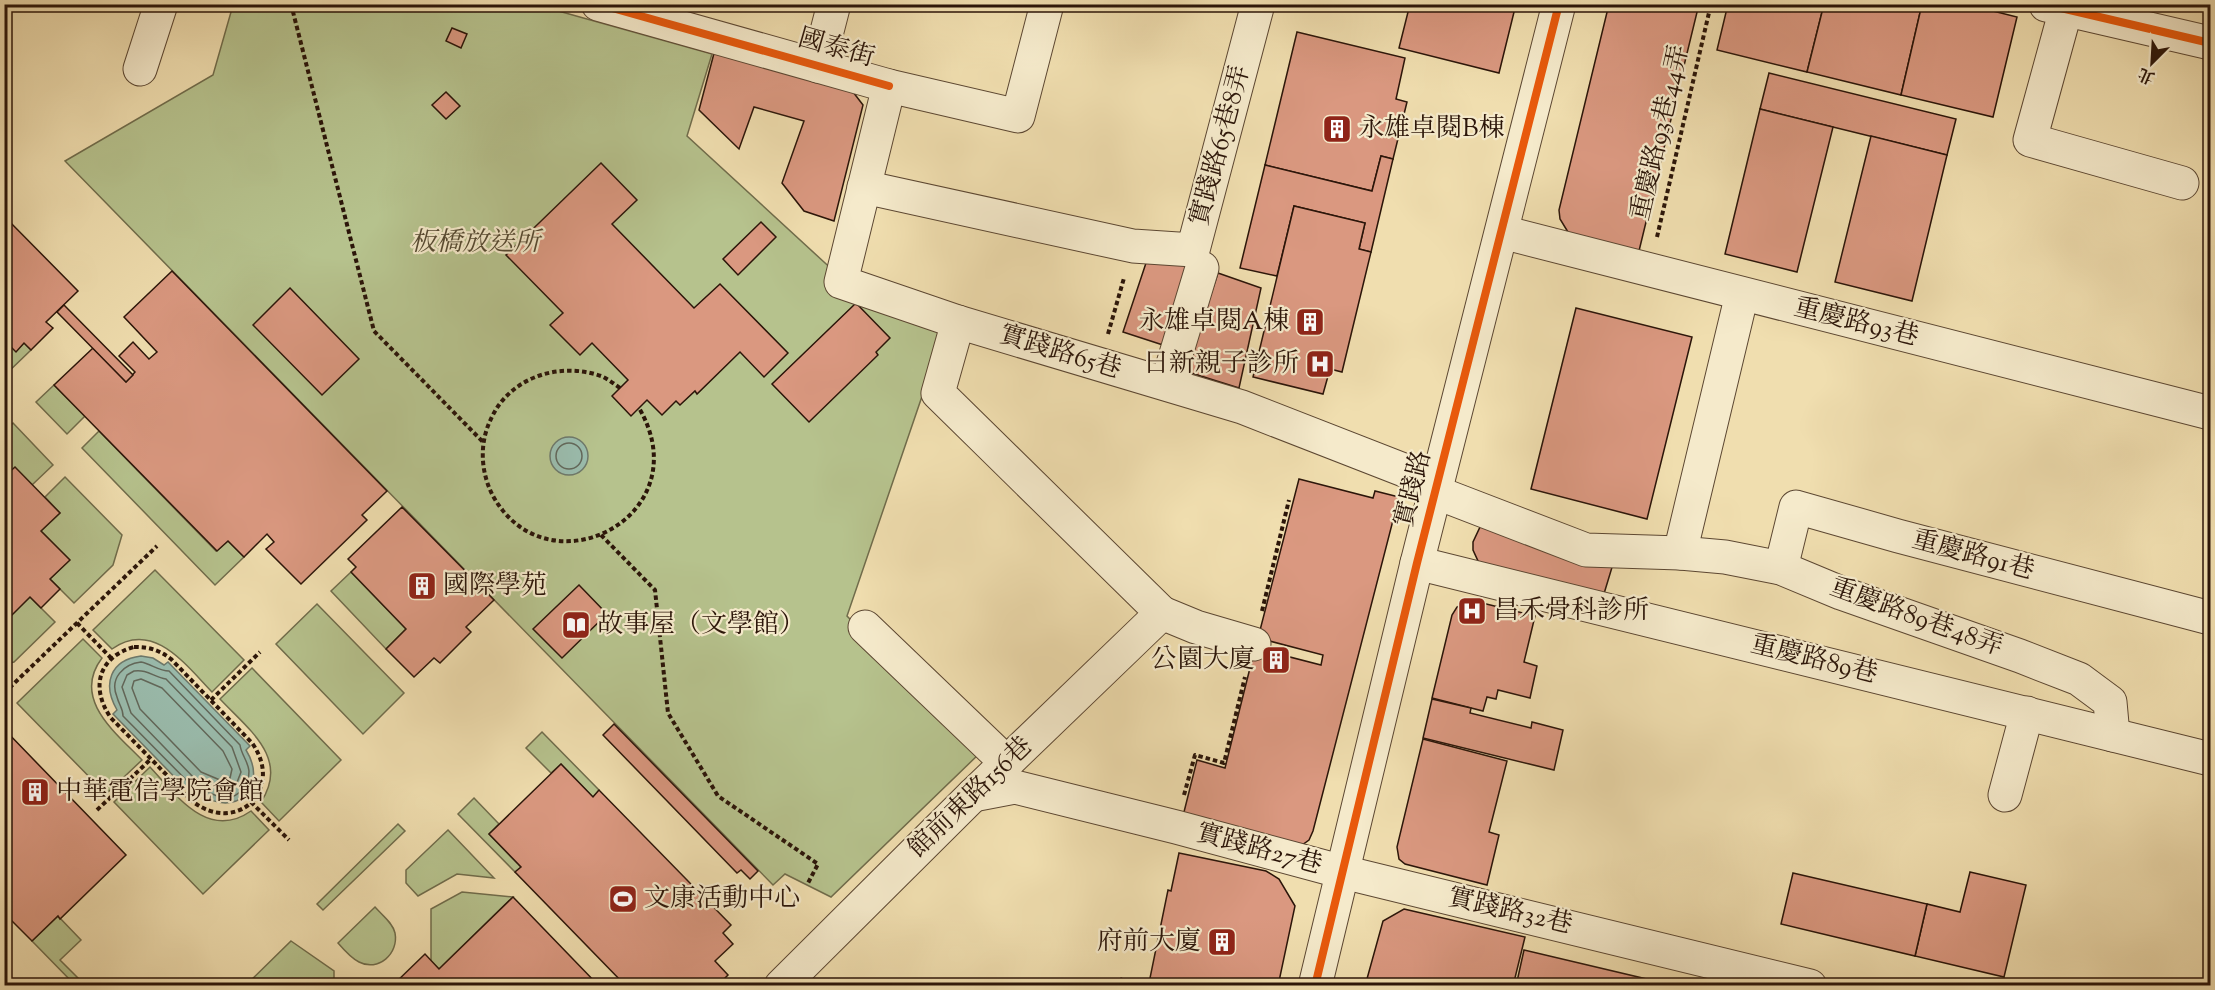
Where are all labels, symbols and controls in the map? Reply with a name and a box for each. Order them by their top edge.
street label: 國泰街 [793,20,879,78]
north arrow [2122,33,2182,93]
street label: 重慶路93巷44弄 [1623,41,1699,225]
text: 北 [2135,61,2159,88]
street label: 實踐路65巷8弄 [1182,62,1260,230]
place label: 永雄卓閱B棟 [1358,111,1504,148]
building icon: 永雄卓閱B棟 [1321,113,1353,145]
park label: 板橋放送所 [410,225,544,262]
street label: 重慶路93巷 [1790,290,1922,356]
place label: 永雄卓閱A棟 [1138,304,1289,341]
building icon: 永雄卓閱A棟 [1294,306,1326,338]
street label: 實踐路65巷 [994,317,1126,389]
place label: 日新親子診所 [1143,346,1299,383]
hospital icon: 日新親子診所 [1304,348,1336,380]
street label: 實踐路 [1387,447,1441,531]
street label: 重慶路91巷 [1908,522,2038,590]
place label: 國際學苑 [443,568,547,605]
building icon: 國際學苑 [406,570,438,602]
street label: 重慶路89巷48弄 [1824,570,2008,666]
place label: 昌禾骨科診所 [1493,593,1649,630]
hospital icon: 昌禾骨科診所 [1456,595,1488,627]
place label: 故事屋（文學館） [597,607,805,644]
library icon: 故事屋（文學館） [560,609,592,641]
street label: 重慶路89巷 [1747,626,1881,694]
place label: 公園大廈 [1151,642,1255,679]
building icon: 公園大廈 [1260,644,1292,676]
street label: 館前東路156巷 [900,729,1042,867]
place label: 中華電信學院會館 [56,774,264,811]
building icon: 中華電信學院會館 [19,776,51,808]
street label: 實踐路27巷 [1192,815,1326,885]
street label: 實踐路32巷 [1444,880,1576,944]
place label: 文康活動中心 [644,881,800,918]
sports icon: 文康活動中心 [607,883,639,915]
place label: 府前大廈 [1097,924,1201,961]
building icon: 府前大廈 [1206,926,1238,958]

